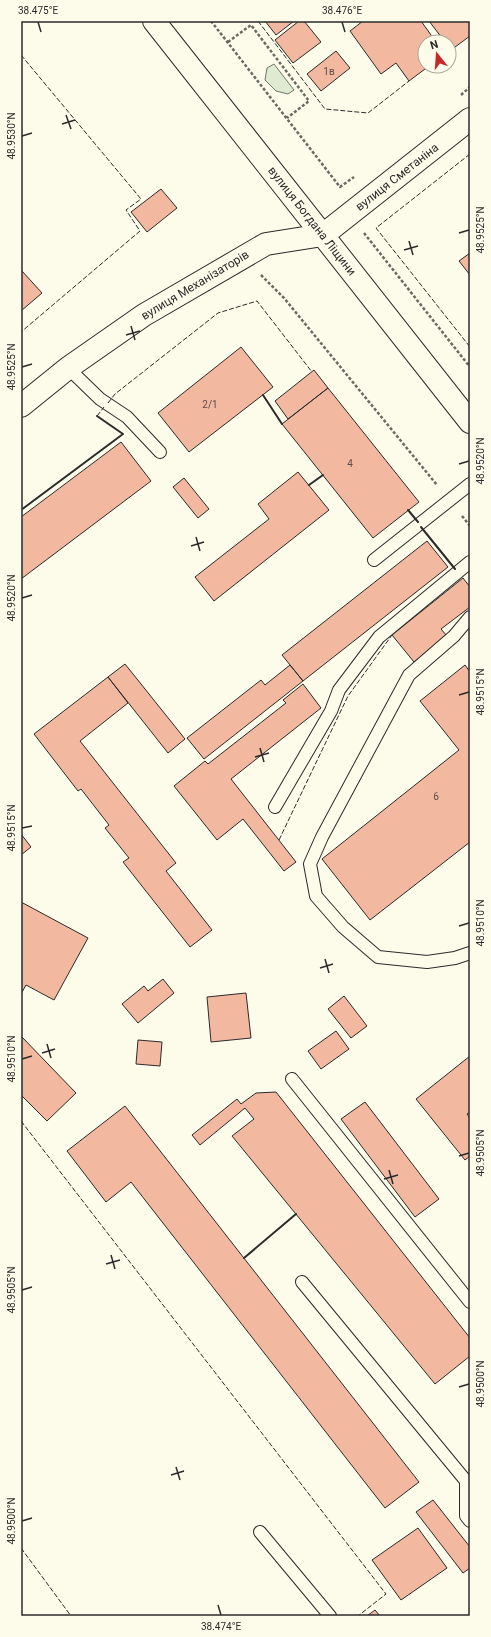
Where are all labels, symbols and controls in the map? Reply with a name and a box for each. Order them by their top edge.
text: 38.475°E [18,5,58,16]
text: 38.476°E [322,5,362,16]
north arrow [417,34,457,74]
text: N [429,37,440,52]
house number: 1в [323,66,335,77]
text: 48.9530°N [6,112,17,160]
street label: вулиця Сметаніна [353,140,441,214]
street label: вулиця Богдана Ліщини [265,164,359,278]
text: 48.9525°N [475,206,486,254]
street label: вулиця Механізаторів [138,247,252,323]
text: 48.9525°N [6,343,17,391]
house number: 2/1 [202,399,218,410]
text: 48.9520°N [475,437,486,485]
house number: 4 [347,458,353,469]
text: 48.9520°N [6,574,17,622]
text: 48.9515°N [475,668,486,716]
house number: 6 [433,791,439,802]
text: 48.9515°N [6,804,17,852]
text: 48.9510°N [475,899,486,947]
text: 48.9510°N [6,1035,17,1083]
text: 48.9505°N [475,1129,486,1177]
text: 48.9505°N [6,1266,17,1314]
text: 48.9500°N [475,1360,486,1408]
text: 48.9500°N [6,1497,17,1545]
text: 38.474°E [201,1621,241,1632]

